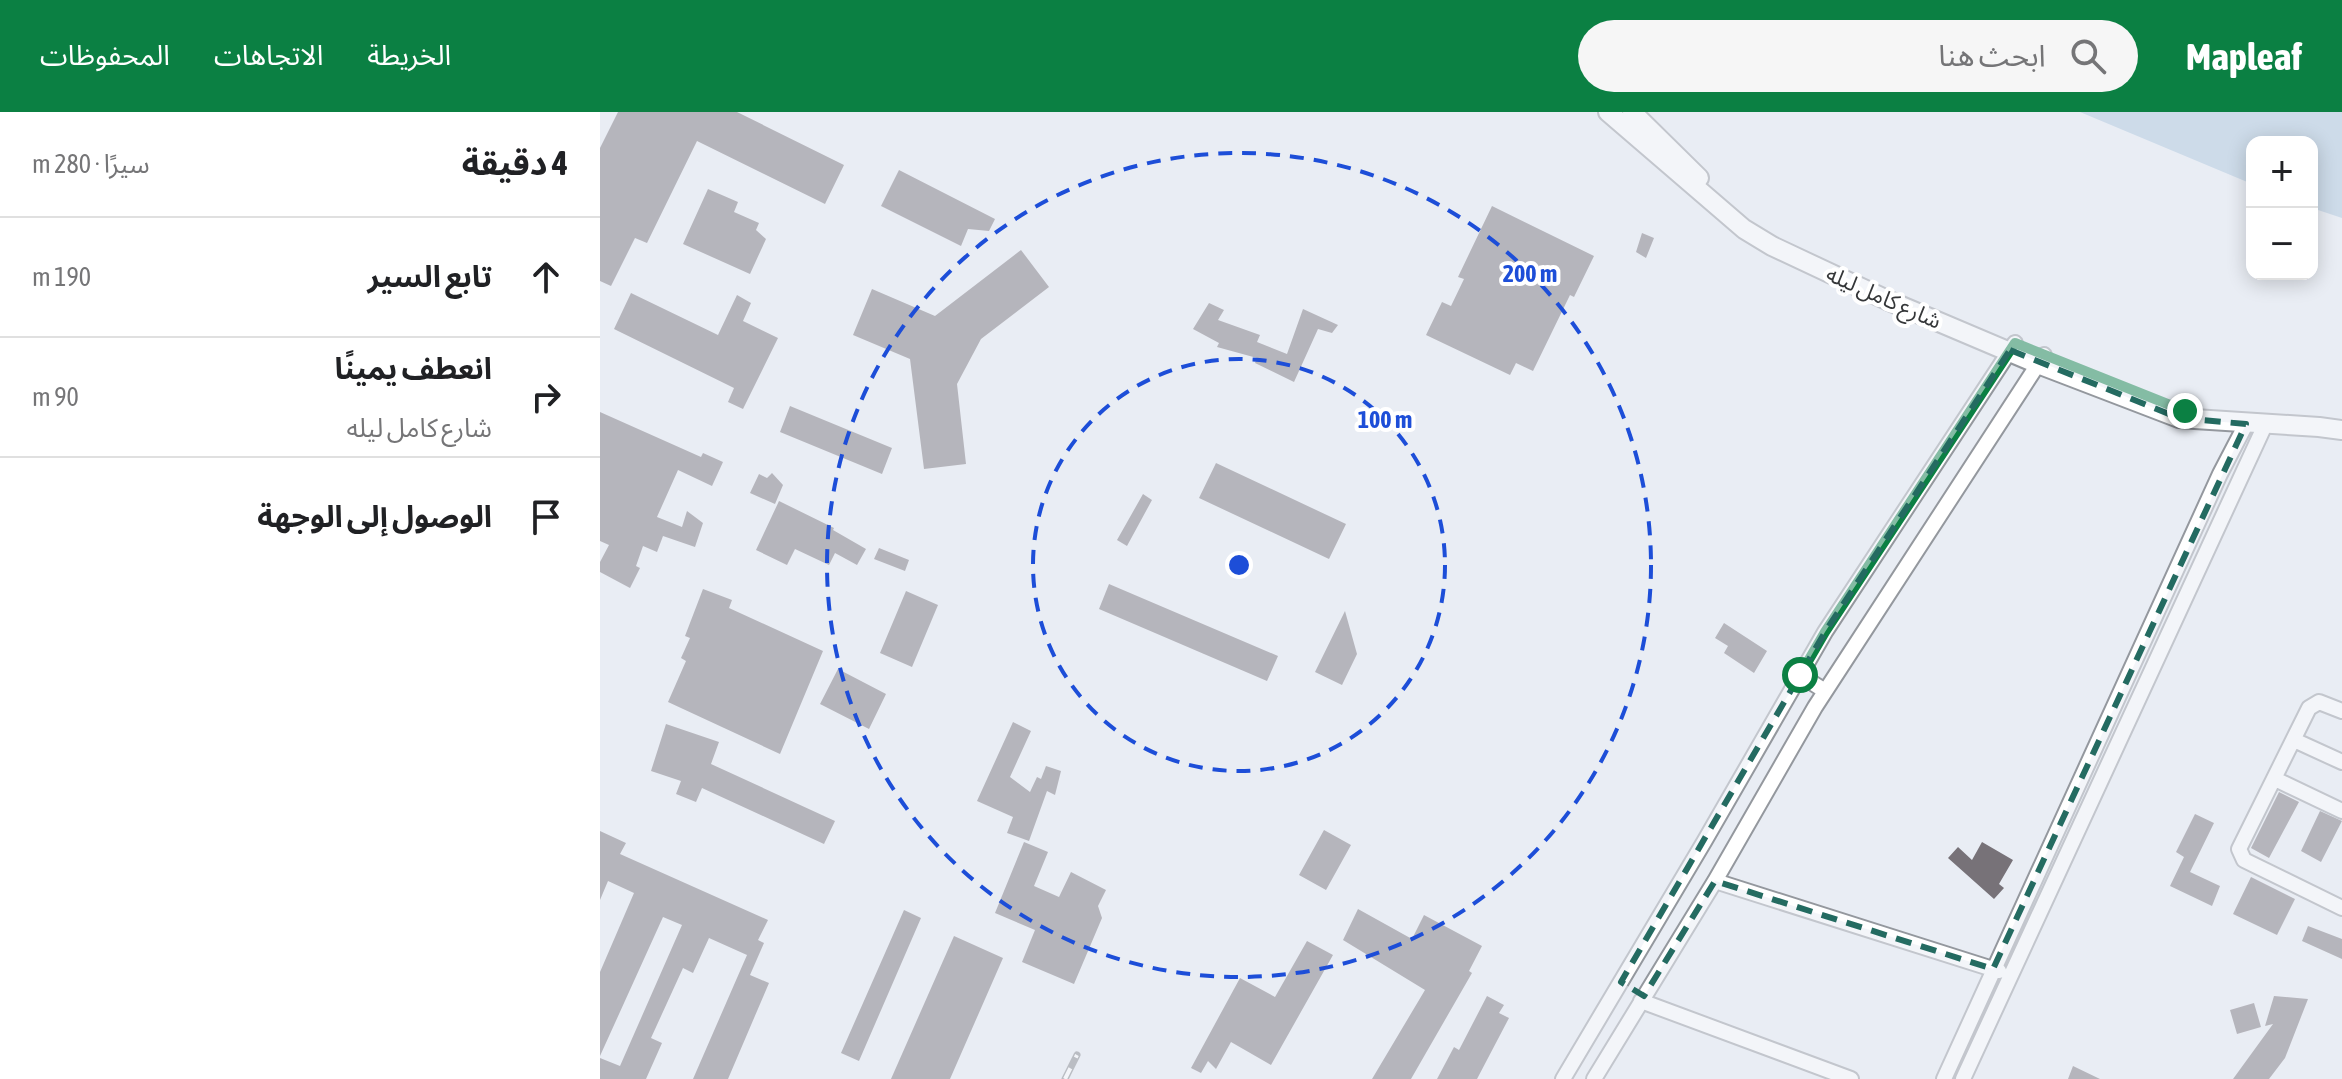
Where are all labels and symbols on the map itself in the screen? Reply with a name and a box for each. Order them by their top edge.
text: 200 m [1503,260,1557,287]
street label: شارع كامل ليله [1821,260,1946,338]
route end [2167,393,2203,429]
text: 100 m [1358,406,1412,433]
centre of rings [1225,551,1253,579]
route start [1782,657,1818,693]

